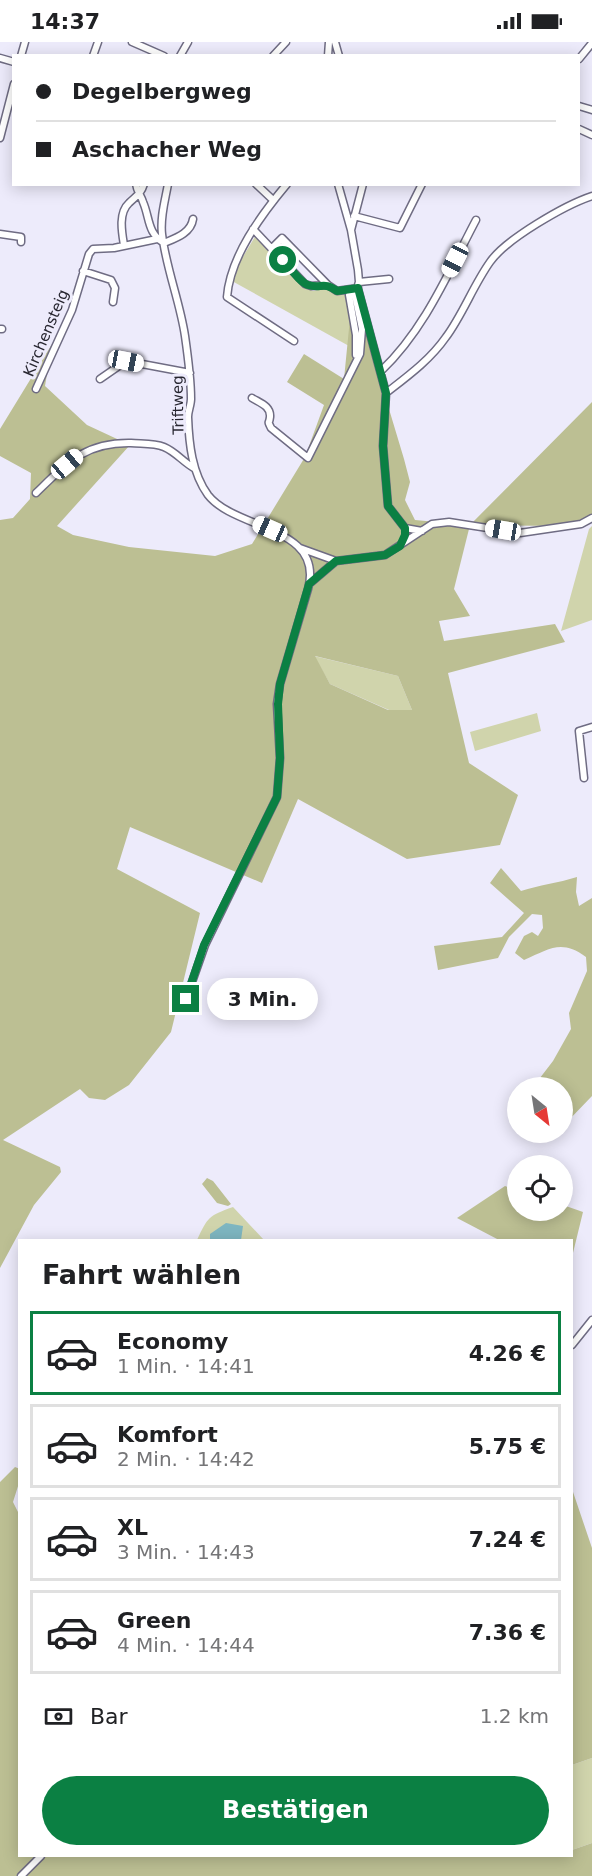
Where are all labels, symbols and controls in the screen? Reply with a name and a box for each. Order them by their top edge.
text: 14:37 [30,9,100,34]
text: Degelbergweg [72,79,252,104]
text: Aschacher Weg [72,137,262,162]
car [439,240,471,280]
route start [269,246,296,273]
street label: Kirchensteig [20,287,72,379]
car [107,349,145,373]
street label: Triftweg [168,375,188,436]
car [47,446,87,482]
car [250,513,290,545]
car [484,518,522,542]
callout: 3 Min. [207,978,318,1020]
route end [172,985,199,1012]
text: 3 Min. [228,987,297,1011]
north arrow [507,1077,573,1143]
map controls [507,1077,573,1221]
button: locate [507,1155,573,1221]
text: Fahrt wählen [42,1259,241,1290]
icon: car [45,1326,99,1380]
text: Economy [117,1329,228,1354]
text: 4.26 € [469,1341,546,1366]
text: 1 Min. · 14:41 [117,1354,255,1378]
icon: car [45,1419,99,1473]
text: Komfort [117,1422,218,1447]
text: 5.75 € [469,1434,546,1459]
text: 2 Min. · 14:42 [117,1447,255,1471]
icon: car [45,1512,99,1566]
text: XL [117,1515,148,1540]
text: 7.24 € [469,1527,546,1552]
text: 3 Min. · 14:43 [117,1540,255,1564]
icon: car [45,1605,99,1659]
text: Green [117,1608,191,1633]
text: 7.36 € [469,1620,546,1645]
text: 4 Min. · 14:44 [117,1633,255,1657]
icon: cash [42,1700,75,1733]
text: Bar [90,1704,128,1729]
text: 1.2 km [480,1704,549,1728]
button: Bestätigen [42,1776,549,1845]

